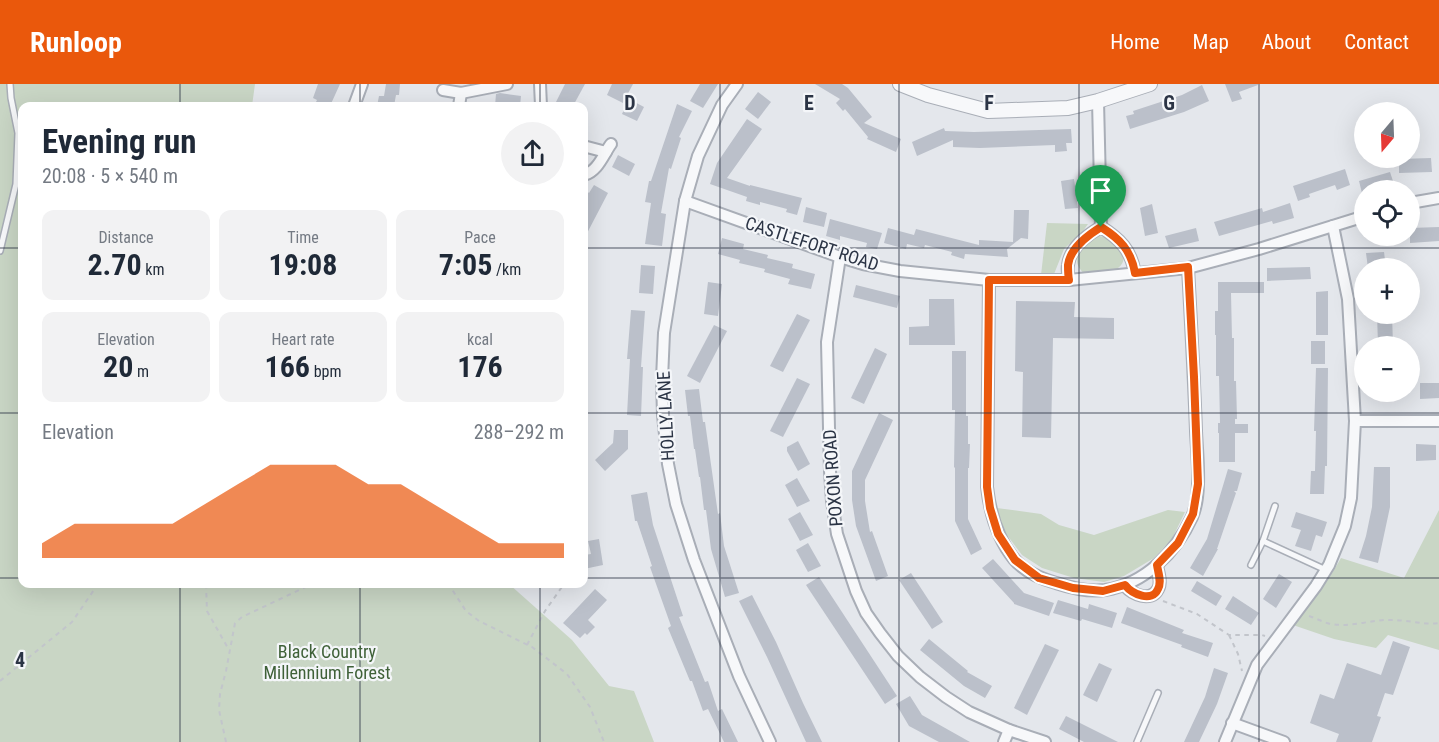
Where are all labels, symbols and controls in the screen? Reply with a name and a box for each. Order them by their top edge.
text: Runloop [30,26,122,59]
text: Home [1110,30,1160,54]
text: Map [1193,30,1229,54]
text: About [1262,30,1311,54]
text: Contact [1344,30,1409,54]
text: D [624,91,636,115]
text: E [804,91,814,115]
text: F [984,91,994,115]
text: G [1163,91,1175,115]
north arrow [1354,102,1420,168]
map controls [1354,102,1420,402]
text: Evening run [42,122,197,161]
button: share [501,122,564,185]
text: 20:08 · 5 × 540 m [42,164,178,188]
pin [1075,165,1126,227]
icon: arrive [1084,174,1117,207]
button: locate [1354,180,1420,246]
street label: CASTLEFORT ROAD [743,212,882,275]
text: Distance [98,228,154,247]
text: Time [287,228,319,247]
text: Pace [464,228,496,247]
text: 2.70 [87,247,142,282]
text: 19:08 [269,247,337,282]
text: 7:05 [439,247,492,282]
button: + [1354,258,1420,324]
text: km [142,260,165,279]
text: /km [492,260,521,279]
text: Elevation [97,330,155,349]
text: Heart rate [271,330,335,349]
text: kcal [467,330,493,349]
button: − [1354,336,1420,402]
text: 20 [103,349,133,384]
text: 166 [265,349,310,384]
text: 176 [457,349,503,384]
text: m [133,362,149,381]
text: bpm [310,362,341,381]
street label: HOLLY LANE [653,371,678,461]
text: Elevation [42,420,114,444]
text: 288–292 m [474,420,564,444]
street label: POXON ROAD [819,429,846,527]
park label: Black Country Millennium Forest [263,641,391,683]
text: 4 [15,648,25,672]

